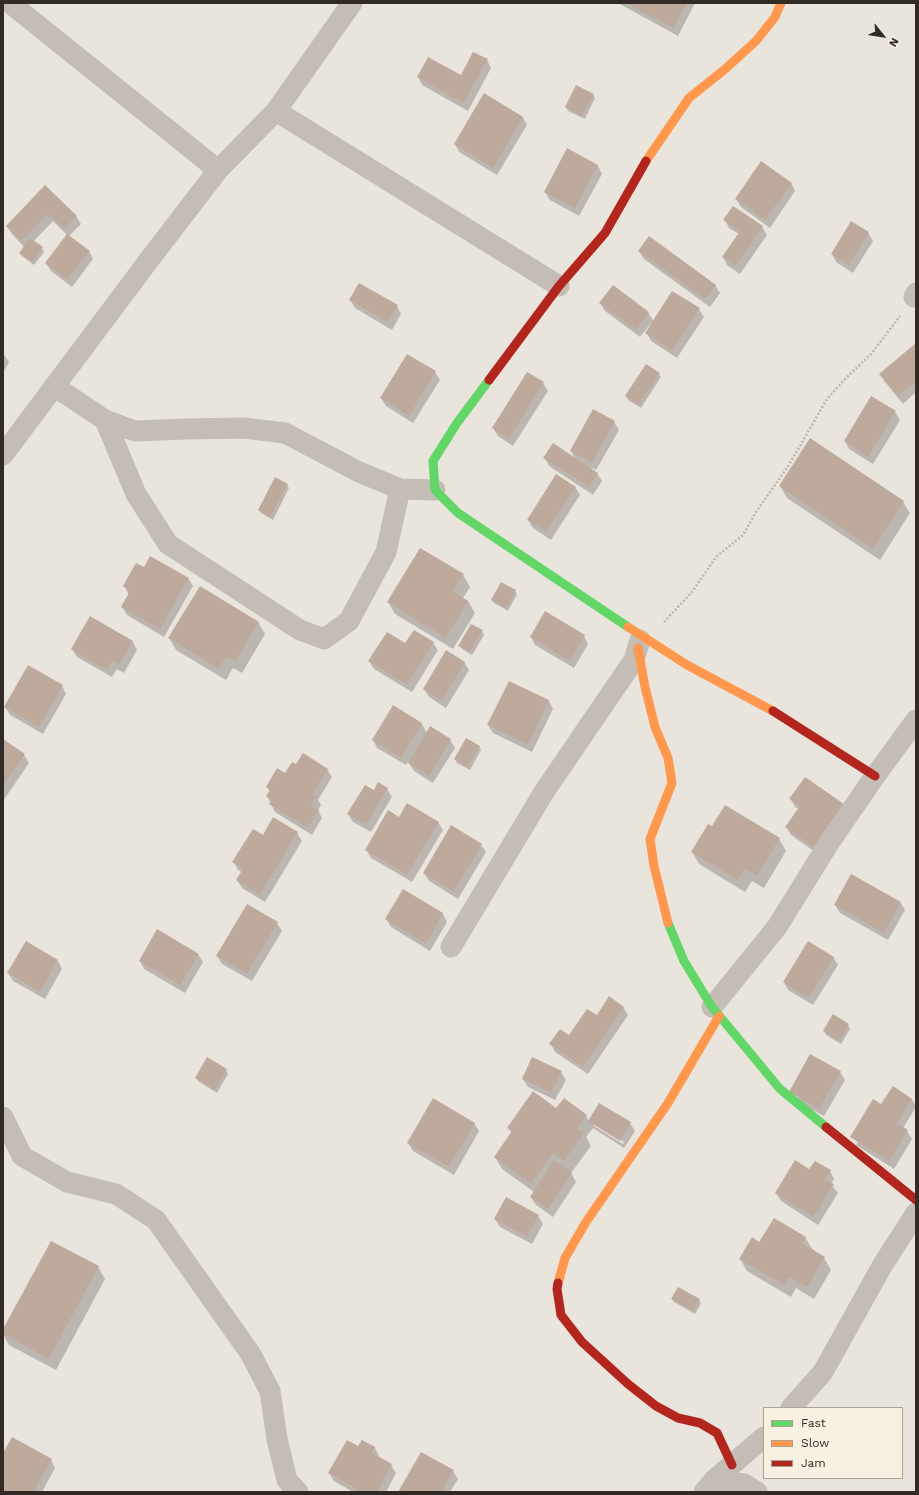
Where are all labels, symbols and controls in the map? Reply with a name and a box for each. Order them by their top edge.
north arrow [863,16,903,56]
text: N [886,35,901,49]
legend [763,1407,903,1479]
text: Fast [801,1416,826,1430]
text: Slow [801,1436,829,1450]
text: Jam [801,1456,826,1470]

